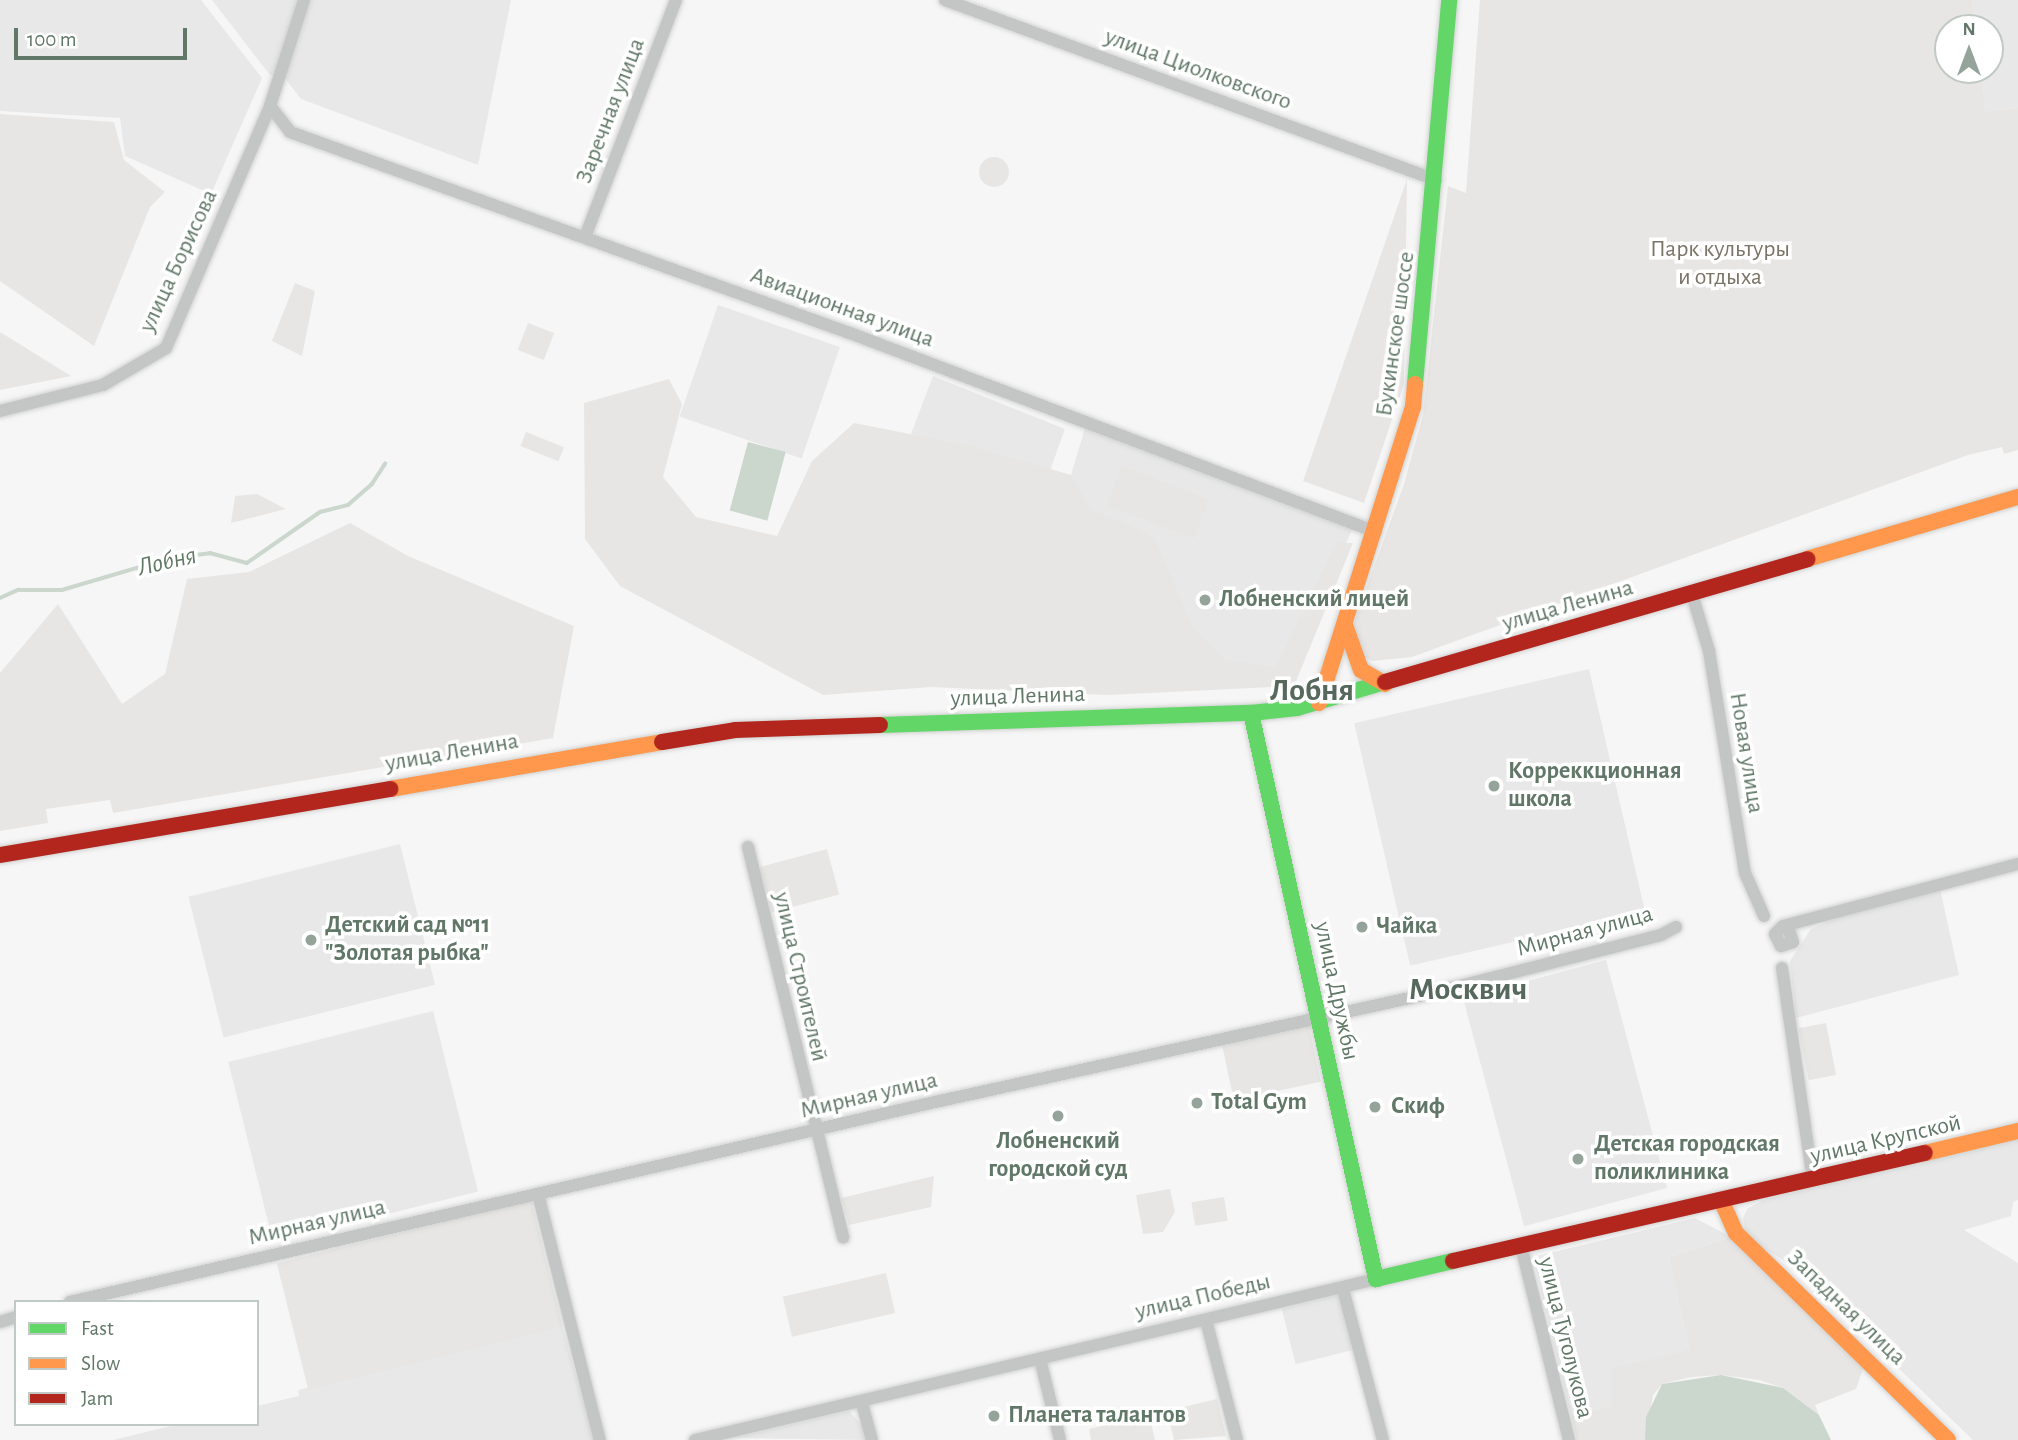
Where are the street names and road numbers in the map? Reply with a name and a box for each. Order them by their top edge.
street label: улица Циолковского [1101,23,1295,117]
street label: Заречная улица [570,34,652,188]
street label: улица Борисова [133,185,225,337]
street label: Букинское шоссе [1370,250,1422,418]
street label: Авиационная улица [746,261,938,355]
street label: улица Ленина [1499,574,1637,638]
street label: улица Ленина [950,680,1086,714]
street label: Новая улица [1722,690,1770,816]
street label: улица Ленина [383,727,521,779]
street label: улица Строителей [767,889,833,1065]
street label: Мирная улица [1514,900,1656,964]
street label: улица Дружбы [1307,919,1365,1063]
street label: Мирная улица [798,1066,940,1126]
street label: улица Крупской [1808,1109,1964,1171]
street label: Мирная улица [246,1193,388,1253]
street label: Западная улица [1781,1244,1911,1372]
street label: улица Туголукова [1531,1254,1599,1422]
street label: улица Победы [1133,1267,1273,1327]

